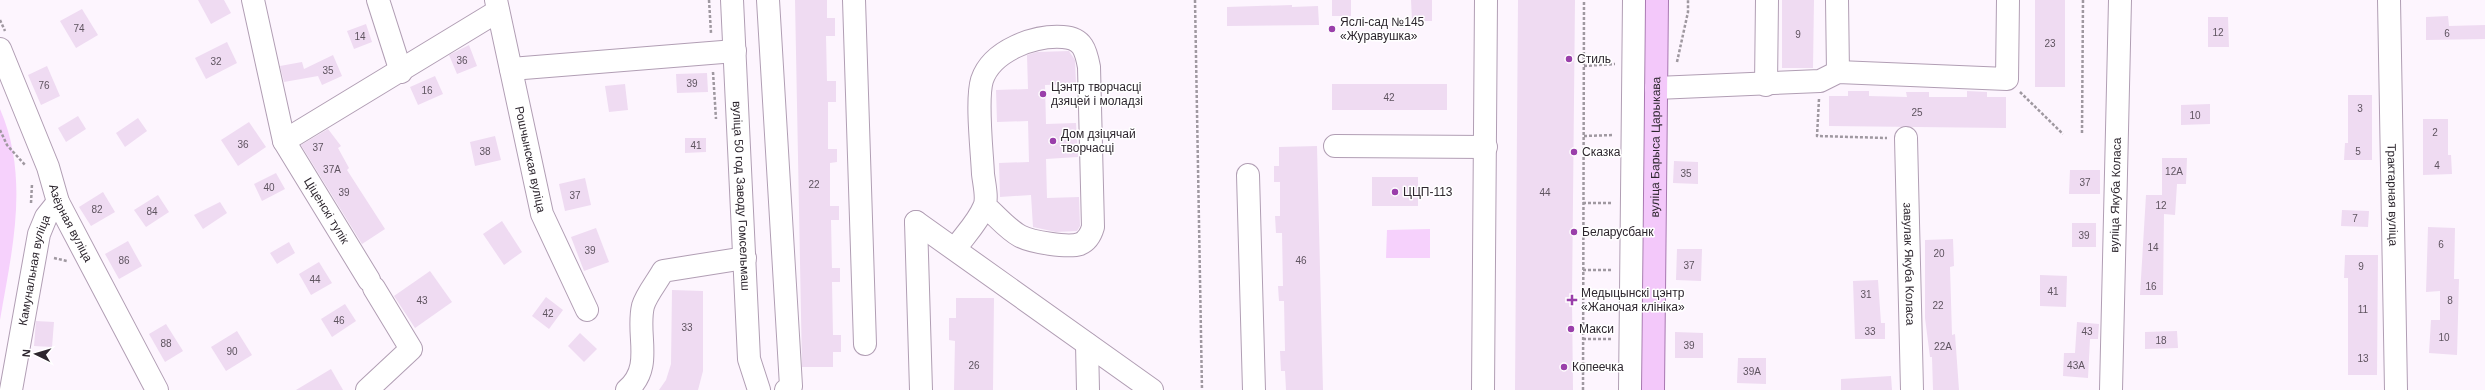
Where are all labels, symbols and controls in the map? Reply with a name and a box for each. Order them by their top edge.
place label: Яслі-сад №145 «Журавушка» [1340,15,1425,43]
house number: 74 [73,23,85,34]
marker: Яслі-сад №145 «Журавушка» [1327,24,1337,34]
house number: 12 [2212,27,2224,38]
house number: 6 [2444,28,2450,39]
house number: 9 [1795,29,1801,40]
house number: 14 [354,31,366,42]
house number: 23 [2044,38,2056,49]
place label: Стиль [1577,52,1611,66]
marker: Стиль [1564,54,1574,64]
house number: 36 [456,55,468,66]
house number: 32 [210,56,222,67]
house number: 35 [322,65,334,76]
street label: вуліца Барыса Царыкава [1648,76,1663,217]
house number: 39 [686,78,698,89]
house number: 76 [38,80,50,91]
place label: Цэнтр творчасці дзяцей і моладзі [1051,80,1143,108]
house number: 16 [421,85,433,96]
marker: Цэнтр творчасці дзяцей і моладзі [1038,89,1048,99]
house number: 42 [1383,92,1395,103]
street label: вуліца 50 год Заводу Гомсельмаш [730,101,753,291]
house number: 3 [2357,103,2363,114]
street label: Рошчынская вуліца [512,105,549,214]
house number: 25 [1911,107,1923,118]
house number: 10 [2189,110,2201,121]
place label: Дом дзіцячай творчасці [1061,127,1136,155]
house number: 2 [2432,127,2438,138]
marker: Дом дзіцячай творчасці [1048,136,1058,146]
street label: вуліца Якуба Коласа [2107,137,2124,253]
house number: 36 [237,139,249,150]
house number: 41 [690,140,702,151]
house number: 37 [312,142,324,153]
street label: Трактарная вуліца [2385,144,2400,247]
place label: Сказка [1582,145,1621,159]
house number: 38 [479,146,491,157]
house number: 5 [2355,146,2361,157]
marker: Сказка [1569,147,1579,157]
house number: 4 [2434,160,2440,171]
house number: 37А [323,164,341,175]
house number: 12А [2165,166,2183,177]
house number: 35 [1680,168,1692,179]
street label: Ціценскі тупік [301,175,353,247]
house number: 37 [2079,177,2091,188]
house number: 22 [808,179,820,190]
street label: Азёрная вуліца [46,182,95,265]
house number: 40 [263,182,275,193]
place label: ЦЦП-113 [1403,185,1453,199]
house number: 39 [338,187,350,198]
marker: ЦЦП-113 [1390,187,1400,197]
house number: 44 [1539,187,1551,198]
house number: 37 [569,190,581,201]
house number: 12 [2155,200,2167,211]
street label: завулак Якуба Коласа [1901,202,1917,326]
house number: 82 [91,204,103,215]
house number: 84 [146,206,158,217]
street label: Камунальная вуліца [16,213,53,327]
house number: 7 [2352,213,2358,224]
place label: Беларусбанк [1582,225,1654,239]
marker: Беларусбанк [1569,227,1579,237]
house number: 39 [2078,230,2090,241]
house number: 6 [2438,239,2444,250]
house number: 14 [2147,242,2159,253]
house number: 39 [584,245,596,256]
house number: 20 [1933,248,1945,259]
house number: 86 [118,255,130,266]
house number: 46 [1295,255,1307,266]
house number: 37 [1683,260,1695,271]
house number: 9 [2358,261,2364,272]
house number: 44 [309,274,321,285]
house number: 16 [2145,281,2157,292]
place label: Медыцынскі цэнтр «Жаночая клініка» [1581,286,1685,314]
house number: 41 [2047,286,2059,297]
house number: 31 [1860,289,1872,300]
marker: Медыцынскі цэнтр «Жаночая клініка» [1566,294,1578,306]
house number: 43 [416,295,428,306]
house number: 8 [2447,295,2453,306]
house number: 22 [1932,300,1944,311]
house number: 11 [2358,304,2369,315]
house number: 42 [542,308,554,319]
house number: 46 [333,315,345,326]
house number: 33 [681,322,693,333]
place label: Макси [1579,322,1614,336]
marker: Макси [1566,324,1576,334]
house number: 33 [1864,326,1876,337]
house number: 43 [2081,326,2093,337]
house number: 10 [2438,332,2450,343]
north arrow [16,334,56,374]
house number: 18 [2155,335,2167,346]
house number: 88 [160,338,172,349]
house number: 39 [1683,340,1695,351]
house number: 22А [1934,341,1952,352]
house number: 90 [226,346,238,357]
text: N [20,349,32,358]
house number: 13 [2357,353,2369,364]
house number: 26 [968,360,980,371]
place label: Копеечка [1572,360,1624,374]
house number: 43А [2067,360,2085,371]
marker: Копеечка [1559,362,1569,372]
house number: 39А [1743,366,1761,377]

